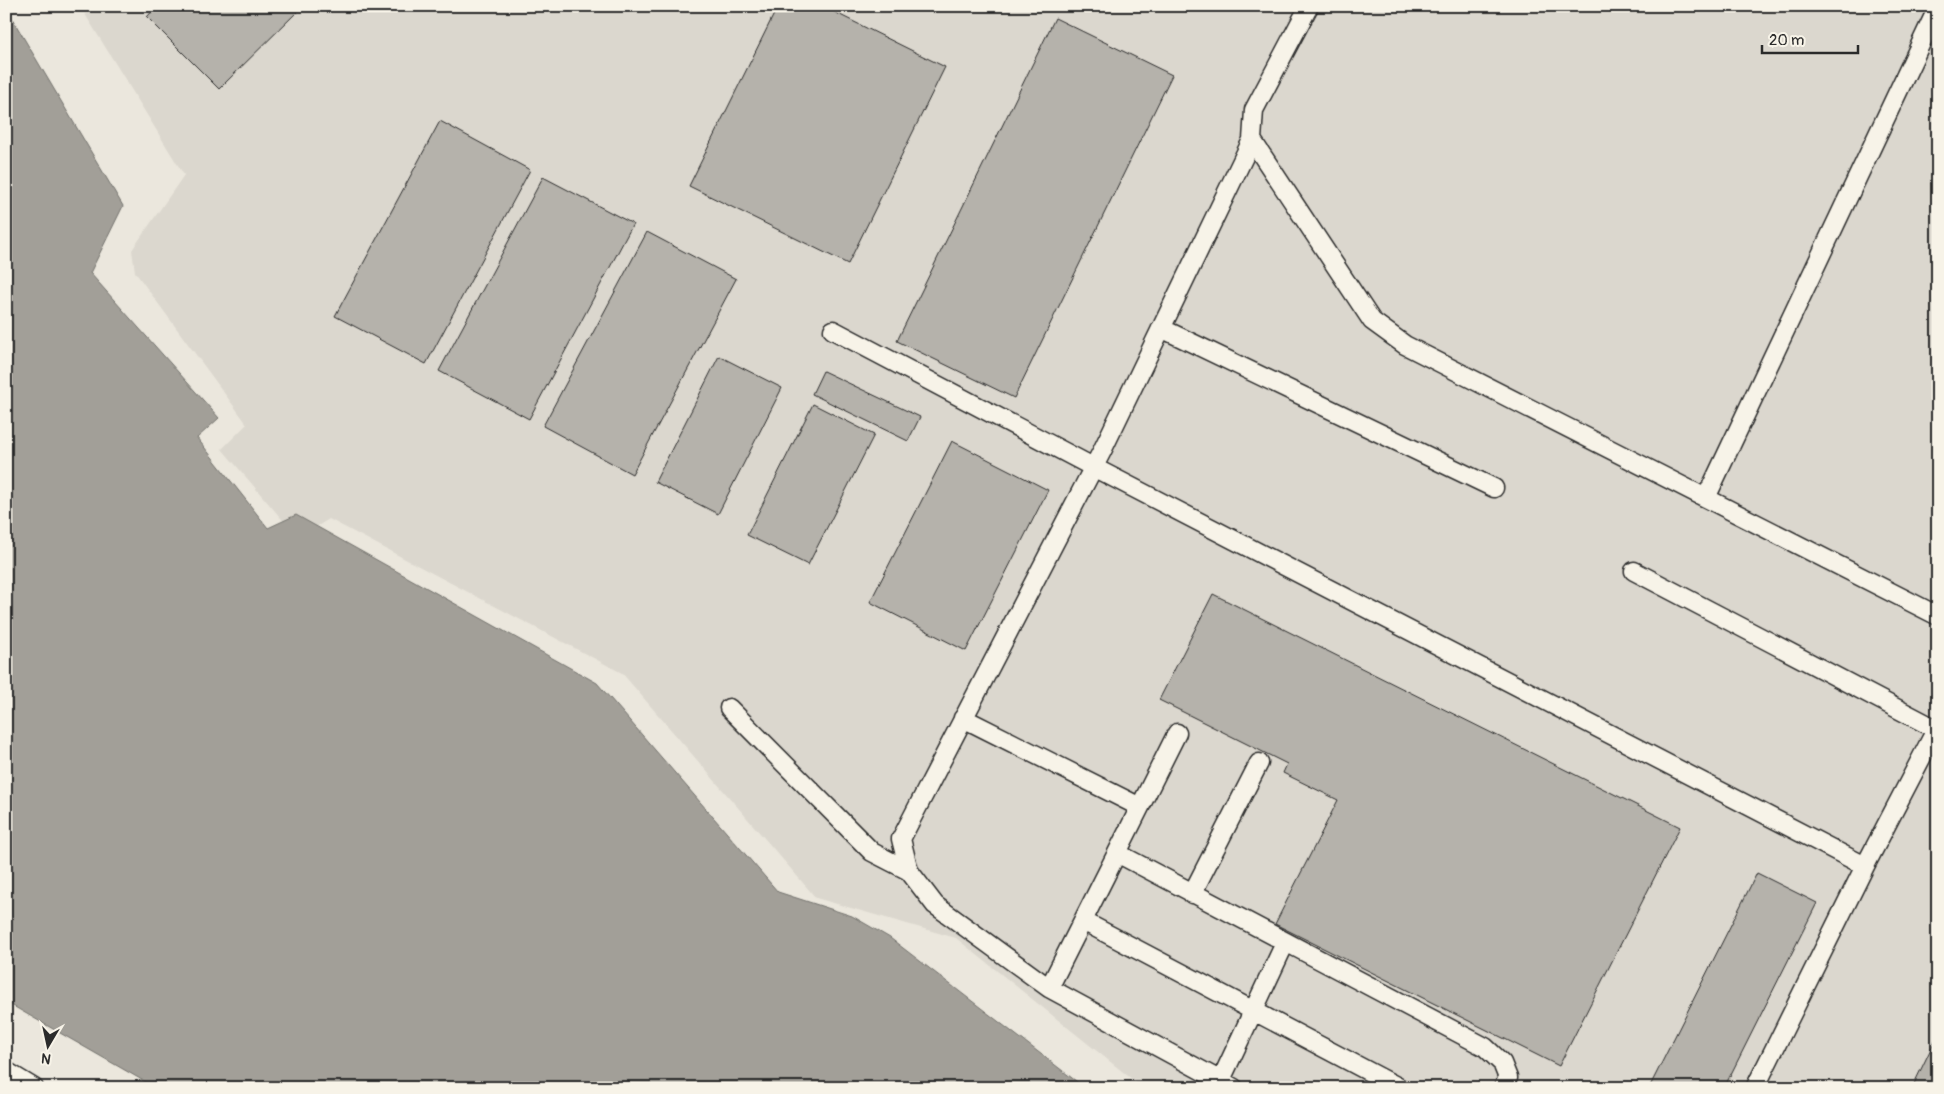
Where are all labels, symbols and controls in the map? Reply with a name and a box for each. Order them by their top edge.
scale bar [1762,22,1858,54]
text: 20 m [1769,31,1804,50]
north arrow [22,1022,72,1072]
text: N [40,1049,52,1067]

